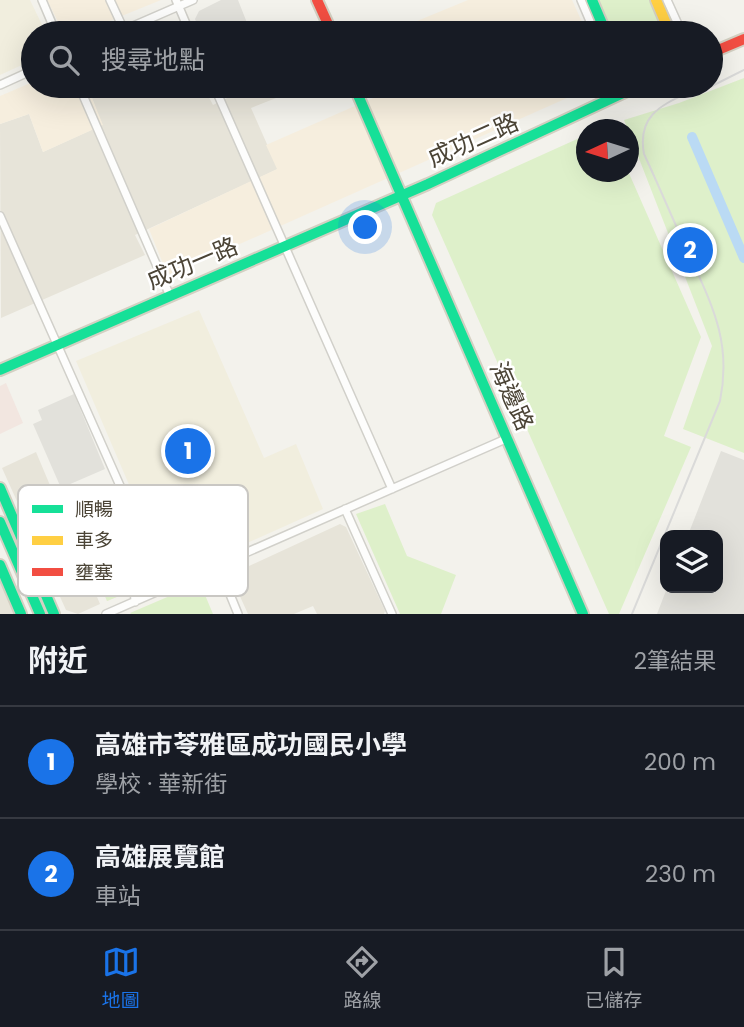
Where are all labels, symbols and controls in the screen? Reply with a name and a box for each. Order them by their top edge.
search box [21,21,723,98]
icon: search [45,41,83,79]
text: 搜尋地點 [101,42,205,78]
street label: 成功二路 [422,105,524,175]
north arrow [576,119,639,182]
your location [348,210,382,244]
pin: 2 [667,224,713,276]
street label: 成功一路 [141,229,243,297]
street label: 海邊路 [482,356,542,436]
pin: 1 [165,425,211,477]
legend [18,485,248,596]
text: 順暢 [75,496,113,523]
text: 車多 [75,527,113,554]
map controls [660,530,723,593]
button: layers [660,530,723,593]
text: 壅塞 [75,559,113,586]
text: 附近 [28,639,88,682]
text: 2筆結果 [634,645,716,677]
text: 高雄市苓雅區成功國民小學 [95,727,407,763]
text: 1 [47,746,55,778]
text: 200 m [644,746,716,778]
text: 學校 · 華新街 [95,768,227,800]
text: 高雄展覽館 [95,839,225,875]
text: 2 [44,858,58,890]
text: 230 m [645,858,716,890]
text: 車站 [95,880,141,912]
tab: 地圖 [102,943,140,1015]
tab: 路線 [343,943,381,1015]
tab: 已儲存 [585,943,642,1015]

